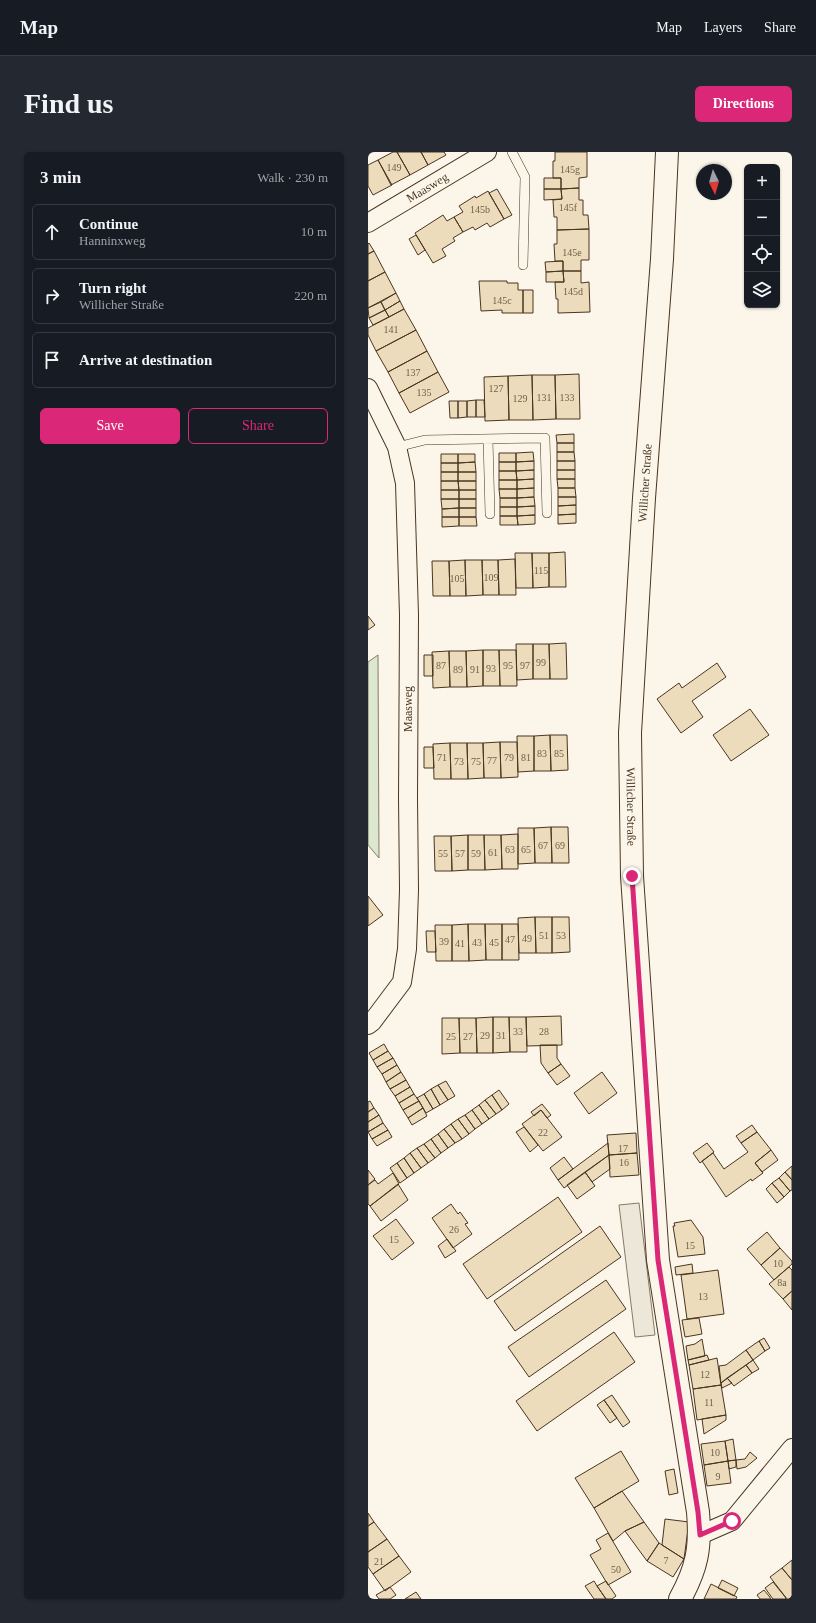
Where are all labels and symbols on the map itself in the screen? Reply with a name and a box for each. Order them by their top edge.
house number: 149 [387,162,402,173]
house number: 145g [560,164,580,175]
north arrow [696,164,732,200]
street label: Maasweg [404,170,451,205]
house number: 145f [559,202,578,213]
house number: 145b [470,204,490,215]
house number: 145e [562,247,582,258]
house number: 145d [563,286,583,297]
house number: 145c [492,295,512,306]
house number: 141 [384,324,399,335]
house number: 137 [406,367,421,378]
house number: 127 [489,383,504,394]
house number: 135 [417,387,432,398]
house number: 131 [537,392,552,403]
house number: 133 [560,392,575,403]
house number: 129 [513,393,528,404]
street label: Willicher Straße [635,443,655,523]
house number: 115 [534,565,548,576]
house number: 109 [484,572,499,583]
house number: 105 [450,573,465,584]
house number: 99 [536,657,546,668]
house number: 87 [436,660,446,671]
house number: 95 [503,660,513,671]
house number: 97 [520,660,530,671]
house number: 93 [486,663,496,674]
house number: 89 [453,664,463,675]
house number: 91 [470,664,480,675]
street label: Maasweg [401,686,415,732]
house number: 83 [537,748,547,759]
house number: 85 [554,748,564,759]
house number: 71 [437,752,447,763]
house number: 79 [504,752,514,763]
house number: 81 [521,752,531,763]
house number: 77 [487,755,497,766]
house number: 73 [454,756,464,767]
house number: 75 [471,756,481,767]
street label: Willicher Straße [623,767,639,846]
house number: 67 [538,840,548,851]
house number: 69 [555,840,565,851]
house number: 63 [505,844,515,855]
house number: 65 [521,844,531,855]
house number: 61 [488,847,498,858]
house number: 55 [438,848,448,859]
house number: 57 [455,848,465,859]
house number: 59 [471,848,481,859]
route end [623,867,641,885]
house number: 51 [539,930,549,941]
house number: 53 [556,930,566,941]
house number: 49 [522,933,532,944]
house number: 47 [505,934,515,945]
house number: 39 [439,936,449,947]
house number: 43 [472,937,482,948]
house number: 45 [489,937,499,948]
house number: 41 [455,938,465,949]
house number: 33 [513,1026,523,1037]
house number: 28 [539,1026,549,1037]
house number: 29 [480,1030,490,1041]
house number: 31 [496,1030,506,1041]
house number: 25 [446,1031,456,1042]
house number: 27 [463,1031,473,1042]
house number: 22 [538,1127,548,1138]
house number: 17 [618,1143,628,1154]
house number: 16 [619,1157,629,1168]
house number: 26 [449,1224,459,1235]
house number: 15 [389,1234,399,1245]
house number: 15 [685,1240,695,1251]
house number: 10 [773,1258,783,1269]
house number: 8a [777,1277,787,1288]
house number: 13 [698,1291,708,1302]
house number: 12 [700,1369,710,1380]
house number: 11 [704,1397,714,1408]
house number: 10 [710,1447,720,1458]
house number: 9 [716,1471,721,1482]
route start [723,1512,741,1530]
house number: 7 [664,1555,669,1566]
house number: 21 [374,1556,384,1567]
house number: 50 [611,1564,621,1575]

